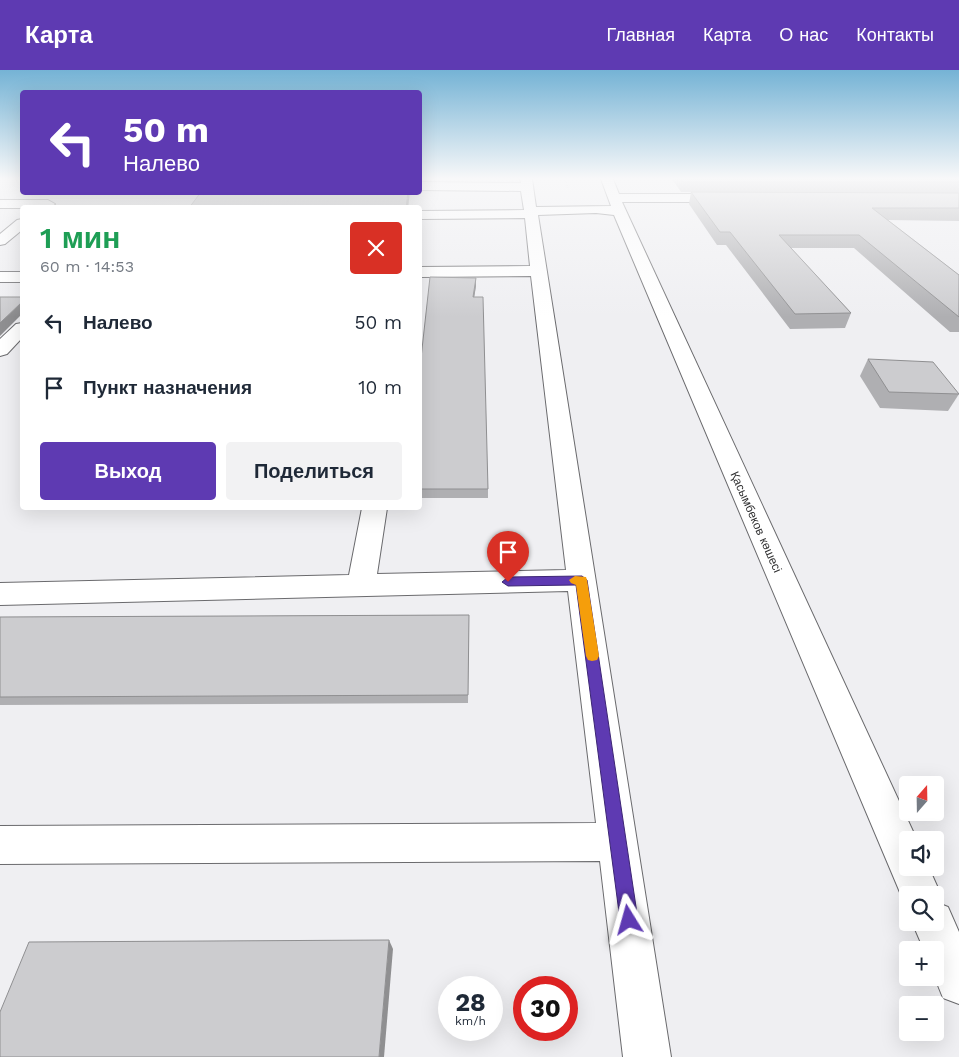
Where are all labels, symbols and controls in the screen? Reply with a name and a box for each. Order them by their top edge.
text: Карта [25,21,93,49]
text: Главная [606,24,675,45]
text: Карта [703,24,751,45]
text: О нас [779,24,828,45]
text: Контакты [856,24,934,45]
text: 50 m [123,109,209,151]
icon: left [40,110,105,175]
text: Налево [123,151,200,176]
text: 1 мин [40,220,120,255]
button: close [350,222,402,274]
text: 60 m · 14:53 [40,257,134,276]
icon: left [40,309,68,337]
text: Налево [83,311,153,334]
text: 50 m [355,311,402,334]
icon: arrive [40,374,68,402]
text: Пункт назначения [83,376,252,399]
text: 10 m [358,376,402,399]
button: Выход [40,442,216,500]
button: Поделиться [226,442,402,500]
street label: Қасымбеков көшесі [727,469,785,575]
pin [487,531,529,582]
icon: arrive [494,538,522,566]
north arrow [899,776,944,821]
map controls [899,776,944,1041]
button: sound [899,831,944,876]
button: search [899,886,944,931]
position arrow [602,893,654,945]
button: + [899,941,944,986]
speed limit sign: 30 [513,976,578,1041]
text: 28 [455,988,486,1017]
button: − [899,996,944,1041]
text: km/h [455,1014,486,1028]

